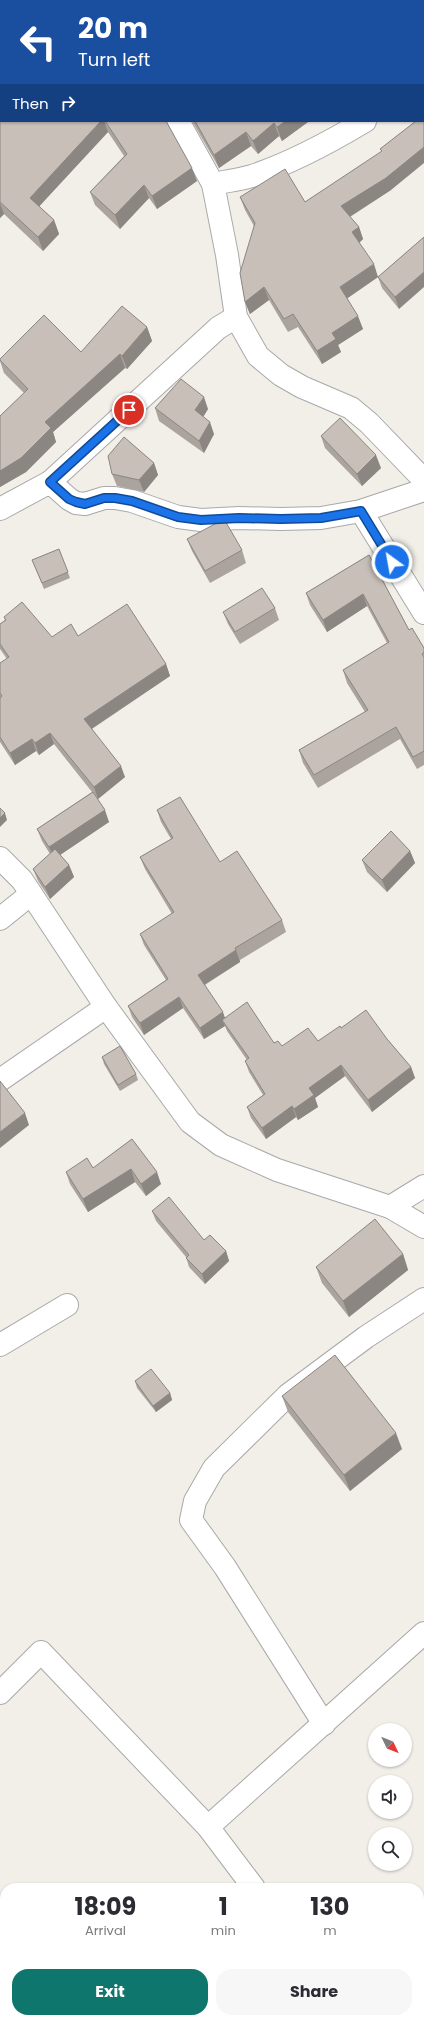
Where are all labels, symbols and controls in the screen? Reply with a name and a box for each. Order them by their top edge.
text: 20 m [78,9,148,48]
icon: left [12,16,64,68]
text: Turn left [78,47,150,72]
icon: right [57,92,79,114]
text: Then [12,93,49,114]
pin [112,393,146,427]
icon: arrive [118,399,140,421]
position arrow [371,541,413,583]
north arrow [368,1723,412,1767]
map controls [368,1723,412,1871]
button: sound [368,1775,412,1819]
button: search [368,1827,412,1871]
text: 18:09 [75,1890,136,1923]
text: 1 [219,1890,228,1923]
text: 130 [310,1890,349,1923]
text: Arrival [85,1921,126,1940]
text: min [211,1921,236,1940]
text: m [323,1921,337,1940]
button: Exit [12,1969,208,2015]
button: Share [216,1969,412,2015]

